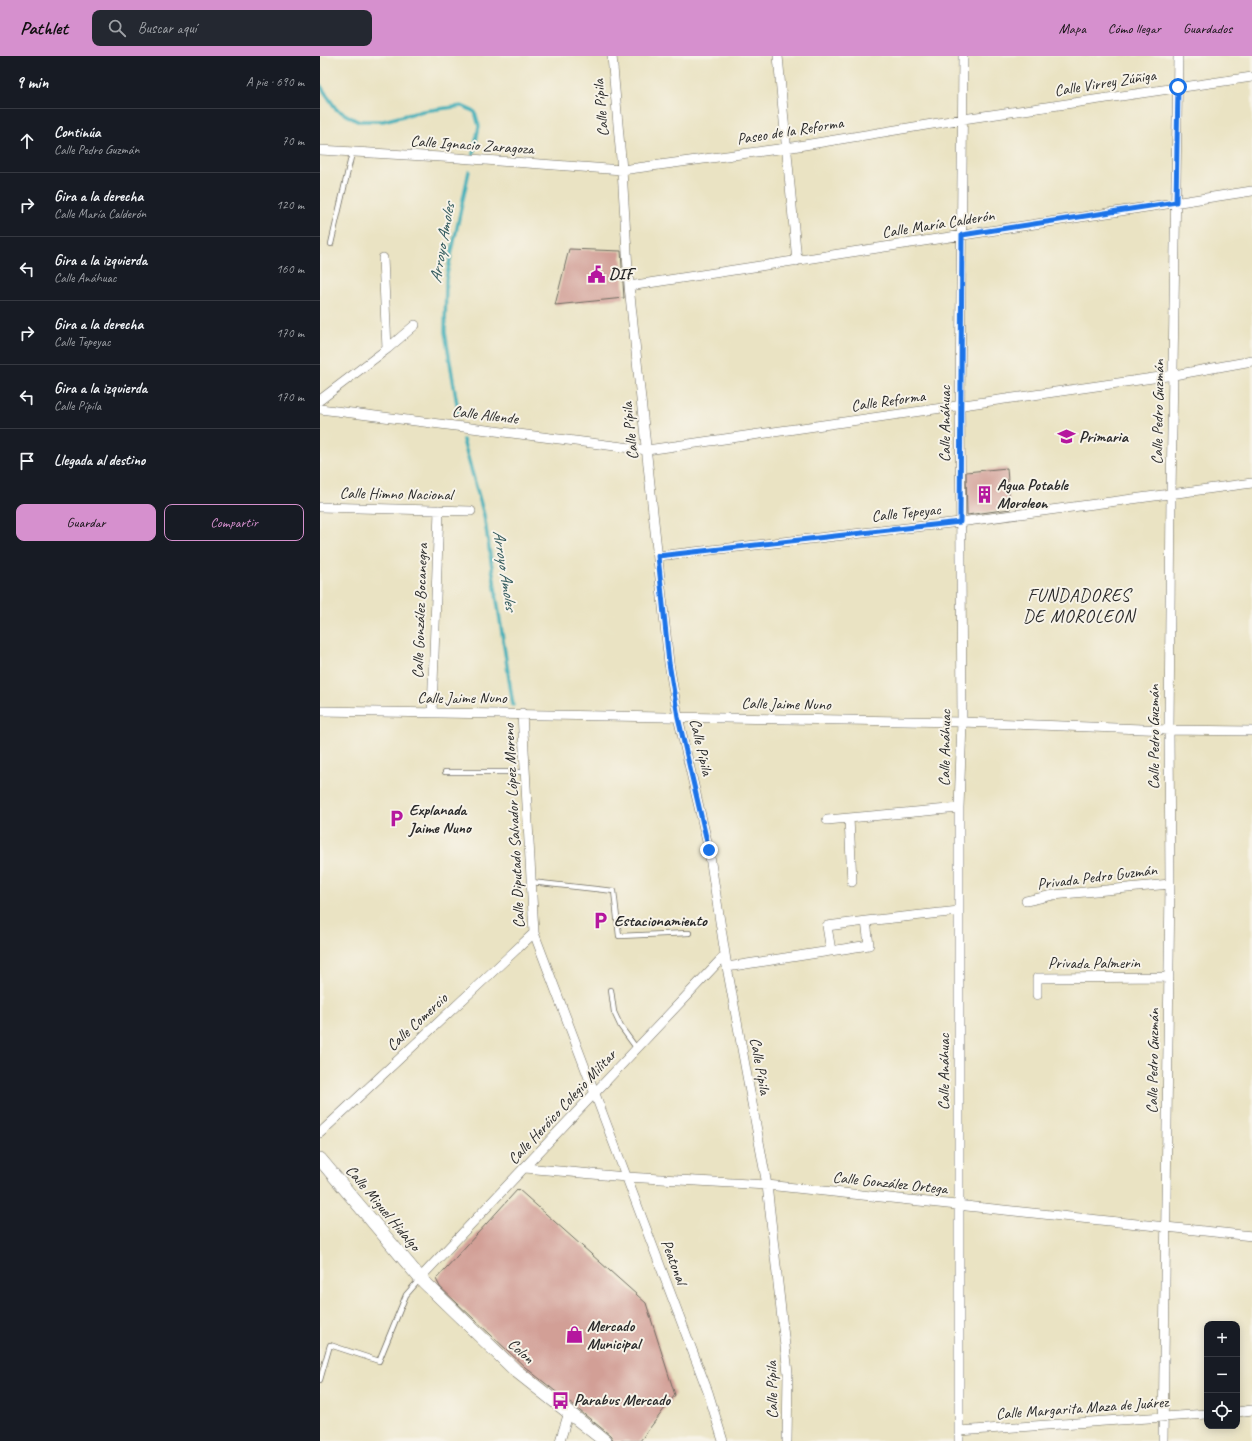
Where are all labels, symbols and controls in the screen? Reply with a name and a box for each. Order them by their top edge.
search box [92,10,372,46]
text: Pathlet [20,16,68,40]
icon: search [106,17,128,39]
text: Buscar aquí [138,19,197,38]
text: Mapa [1059,20,1086,37]
text: Cómo llegar [1108,20,1161,37]
text: Guardados [1183,20,1232,37]
street label: Calle Virrey Zúñiga [1053,65,1159,101]
text: 9 min [16,72,48,93]
text: A pie · 690 m [246,74,304,90]
street label: Calle Pípila [588,77,613,138]
route start [1169,78,1187,96]
street label: Paseo de la Reforma [735,112,846,149]
text: Continúa [54,123,101,142]
icon: ahead [16,130,38,152]
street label: Calle Ignacio Zaragoza [410,131,536,159]
text: 70 m [282,133,304,149]
text: Calle Pedro Guzmán [54,142,139,158]
text: Gira a la derecha [54,187,143,206]
icon: right [16,194,38,216]
text: 120 m [276,197,304,213]
water label: Arroyo Amoles [425,198,460,285]
street label: Calle María Calderón [880,205,996,243]
text: Calle María Calderón [54,206,146,222]
text: Gira a la izquierda [54,251,147,270]
icon: left [16,258,38,280]
text: 160 m [276,261,304,277]
public building icon: DIF [586,264,606,284]
place label: DIF [609,264,636,284]
text: Calle Anáhuac [54,270,116,286]
text: Gira a la derecha [54,315,143,334]
icon: right [16,322,38,344]
text: 170 m [276,325,304,341]
text: Calle Tepeyac [54,334,110,350]
street label: Calle Pedro Guzmán [1147,358,1169,465]
text: Gira a la izquierda [54,379,147,398]
street label: Calle Anáhuac [935,384,955,462]
icon: left [16,386,38,408]
street label: Calle Reforma [850,386,928,416]
text: 170 m [276,389,304,405]
text: Calle Pípila [54,398,101,414]
street label: Calle Pípila [617,400,643,461]
street label: Calle Allende [451,401,521,429]
school or university icon: Primaria [1056,427,1076,447]
place label: Primaria [1079,427,1130,447]
icon: arrive [16,450,38,472]
text: Llegada al destino [54,451,145,470]
place label: Agua Potable Moroleon [997,475,1070,513]
street label: Calle Himno Nacional [339,483,456,505]
building icon: Agua Potable Moroleon [974,484,994,504]
street label: Calle Tepeyac [870,499,943,527]
button: Guardar [16,504,156,541]
button: Compartir [164,504,304,541]
water label: Arroyo Amoles [488,528,522,615]
street label: Calle González Bocanegra [408,541,432,679]
district label: FUNDADORES DE MOROLEON [1023,584,1137,627]
street label: Calle Pedro Guzmán [1144,684,1164,790]
street label: Calle Jaime Nuno [417,688,508,708]
street label: Calle Jaime Nuno [741,693,832,715]
street label: Calle Anáhuac [934,708,956,786]
street label: Calle Pípila [685,717,718,779]
street label: Calle Diputado Salvador López Moreno [499,722,529,929]
place label: Explanada Jaime Nuno [408,800,473,838]
parking icon: Explanada Jaime Nuno [386,809,406,829]
route end [700,841,718,859]
street label: Privada Pedro Guzmán [1036,860,1159,894]
parking icon: Estacionamiento [591,911,611,931]
place label: Estacionamiento [614,911,708,931]
street label: Privada Palmerin [1048,953,1141,973]
street label: Calle Comercio [382,988,453,1055]
street label: Calle Pedro Guzmán [1142,1007,1164,1114]
street label: Calle Anáhuac [934,1032,954,1110]
street label: Calle Pípila [745,1036,775,1098]
street label: Calle Heróico Colegio Militar [503,1044,621,1169]
street label: Calle Miguel Hidalgo [341,1161,426,1257]
street label: Calle González Ortega [832,1167,950,1199]
street label: Peatonal [656,1237,693,1290]
place label: Mercado Municipal [587,1316,643,1354]
map controls [1204,1321,1240,1429]
button: + [1204,1321,1240,1357]
shop icon: Mercado Municipal [564,1325,584,1345]
street label: Colon [504,1334,539,1369]
button: − [1204,1357,1240,1393]
street label: Calle Pípila [761,1359,783,1419]
bus stop icon: Parabus Mercado [551,1390,571,1410]
place label: Parabus Mercado [574,1390,671,1410]
street label: Calle Margarita Maza de Juárez [995,1392,1171,1424]
button: locate [1204,1393,1240,1429]

